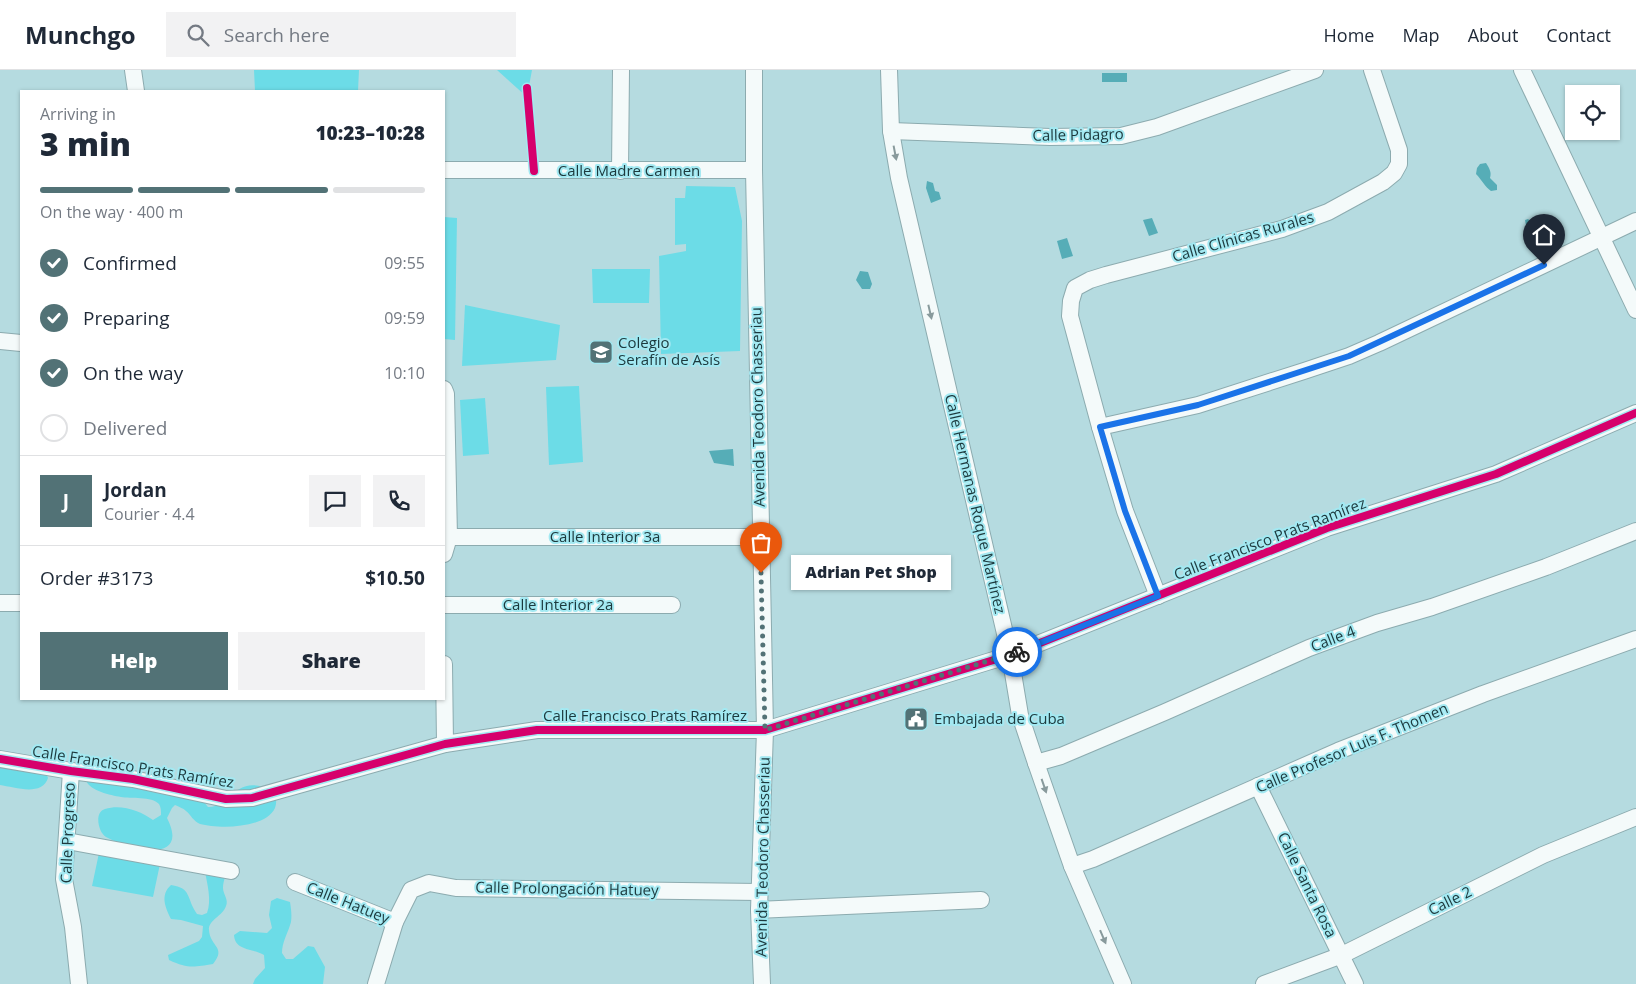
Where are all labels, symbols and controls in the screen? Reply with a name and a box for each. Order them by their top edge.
search box [166,12,516,57]
text: Munchgo [25,18,136,51]
icon: search [184,21,212,49]
text: Search here [224,22,330,48]
text: Home [1324,23,1374,47]
text: Map [1402,23,1440,47]
text: About [1468,23,1518,47]
text: Contact [1546,23,1611,47]
map controls [1565,85,1620,140]
button: locate [1565,85,1620,140]
text: Arriving in [40,103,116,125]
text: 10:23–10:28 [315,120,425,146]
text: 3 min [40,122,131,165]
street label: Calle Pidagro [1032,123,1124,145]
one-way arrow [891,146,899,162]
street label: Calle Madre Carmen [558,160,700,180]
text: On the way · 400 m [40,201,183,223]
street label: Calle Clínicas Rurales [1170,206,1316,266]
pin [1523,214,1565,265]
icon: home [1530,221,1558,249]
icon: check [40,249,68,277]
text: Confirmed [83,250,177,276]
text: 09:55 [384,252,425,274]
icon: check [40,304,68,332]
one-way arrow [926,304,934,319]
text: Preparing [83,305,170,331]
text: 09:59 [384,307,425,329]
street label: Avenida Teodoro Chasseriau [745,307,769,507]
place label: Colegio Serafín de Asís [618,332,720,369]
school or university icon: Colegio Serafín de Asís [588,339,614,365]
icon: check [40,359,68,387]
text: On the way [83,360,183,386]
text: 10:10 [384,362,425,384]
street label: Calle Hermanas Roque Martínez [941,392,1011,616]
text: Delivered [83,415,167,441]
button: chat [309,475,361,527]
button: phone [373,475,425,527]
text: Jordan [104,477,167,503]
text: J [63,488,69,514]
street label: Calle Francisco Prats Ramírez [1171,492,1368,584]
text: Courier · 4.4 [104,503,195,525]
pin [740,522,782,573]
street label: Calle Interior 3a [550,526,660,546]
icon: bag [747,529,775,557]
callout: Adrian Pet Shop [791,556,951,590]
text: Adrian Pet Shop [805,561,937,583]
text: Order #3173 [40,565,153,591]
text: $10.50 [365,565,425,591]
street label: Calle Interior 2a [503,594,613,614]
street label: Calle 4 [1307,620,1358,656]
courier [992,627,1042,677]
button: Help [40,632,228,690]
button: Share [238,632,425,690]
icon: bike [1003,638,1031,666]
street label: Calle Profesor Luis F. Thomen [1252,697,1451,797]
street label: Calle Francisco Prats Ramírez [543,705,747,725]
public building icon: Embajada de Cuba [903,706,929,732]
place label: Embajada de Cuba [934,708,1065,728]
street label: Calle Francisco Prats Ramírez [31,740,235,792]
street label: Avenida Teodoro Chasseriau [750,757,774,957]
one-way arrow [1040,779,1048,794]
street label: Calle Progreso [55,782,79,884]
street label: Calle Santa Rosa [1274,829,1342,941]
street label: Calle Hatuey [304,876,393,928]
street label: Calle Prolongación Hatuey [475,876,659,900]
street label: Calle 2 [1424,881,1475,919]
one-way arrow [1099,930,1107,944]

